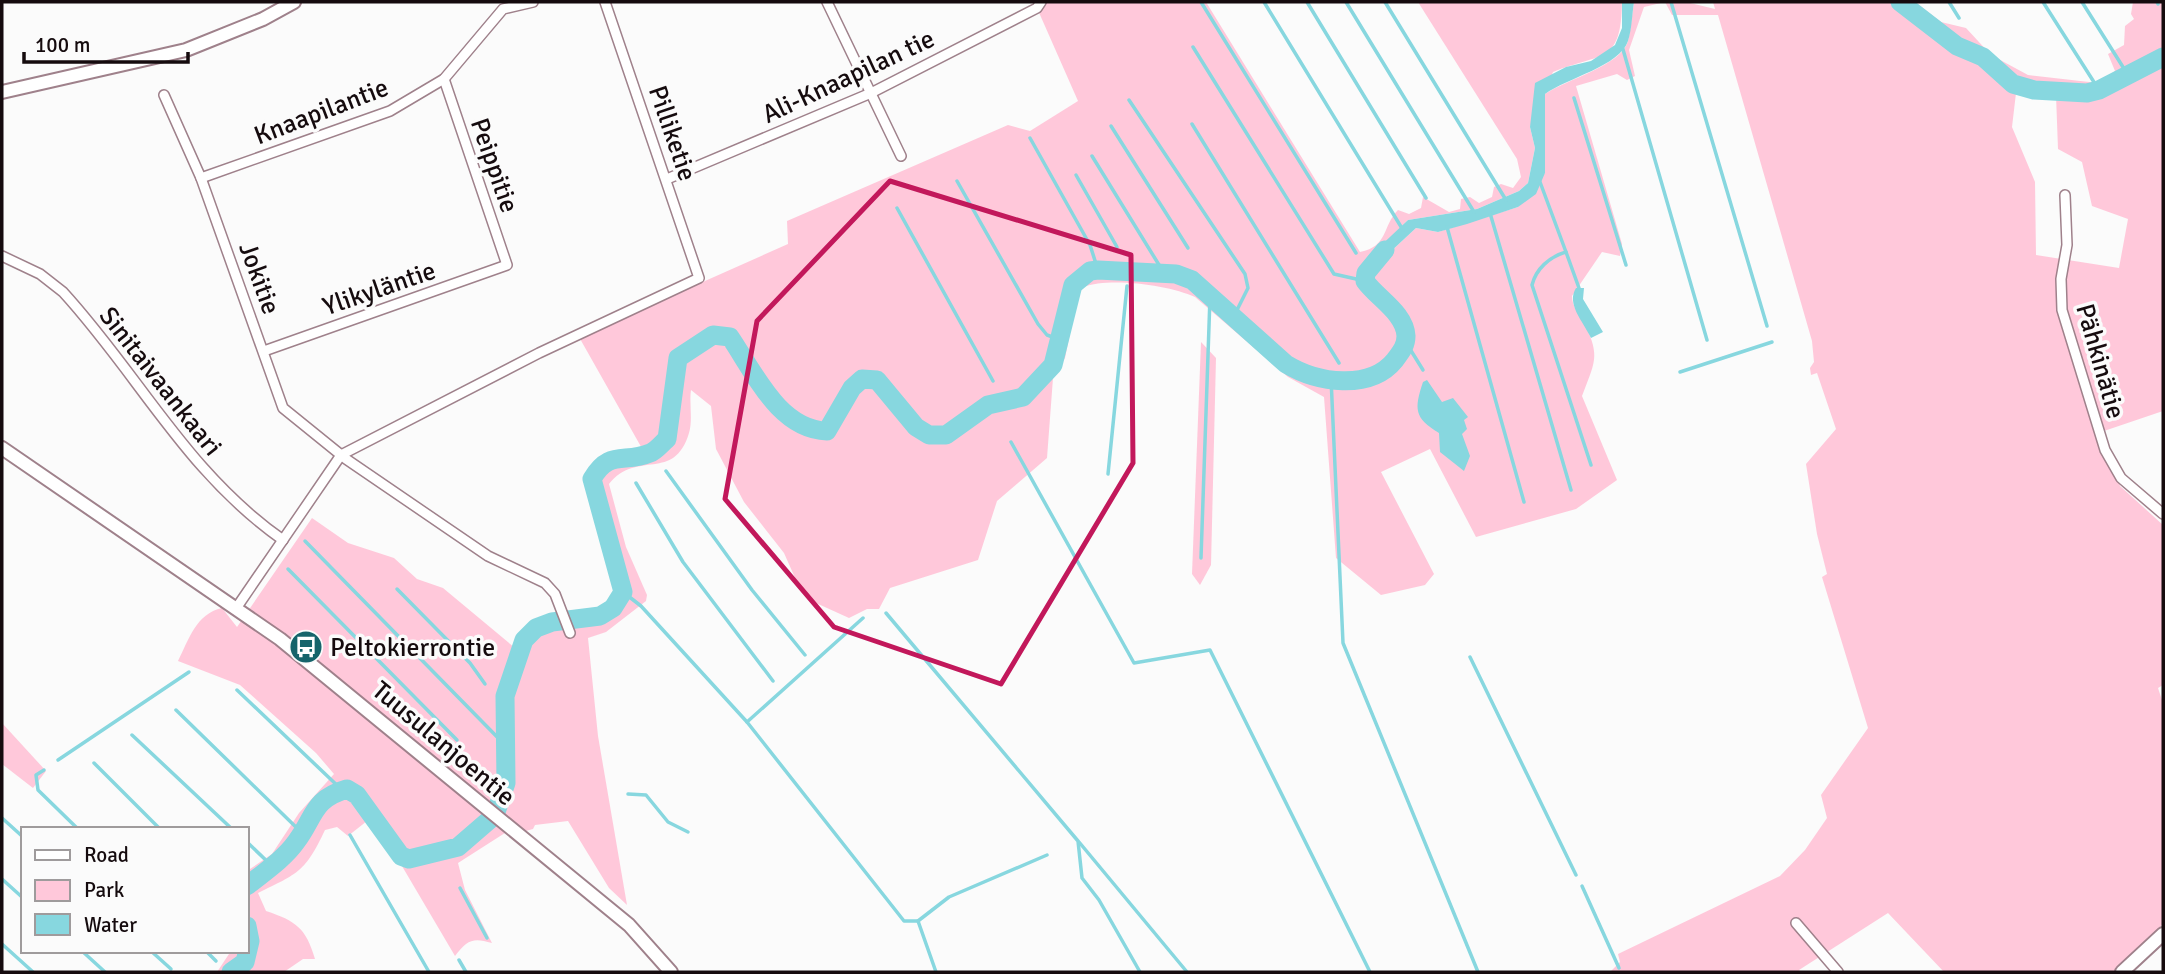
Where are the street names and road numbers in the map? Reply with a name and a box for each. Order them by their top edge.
street label: Ali-Knaapilan tie [757,23,940,131]
street label: Knaapilantie [250,72,393,152]
street label: Pilliketie [641,81,703,185]
street label: Peippitie [463,114,525,217]
street label: Jokitie [231,238,287,319]
street label: Ylikyläntie [319,255,440,323]
street label: Pähkinätie [2068,300,2132,422]
street label: Sinitaivaankaari [92,301,228,463]
street label: Tuusulanjoentie [365,675,521,813]

